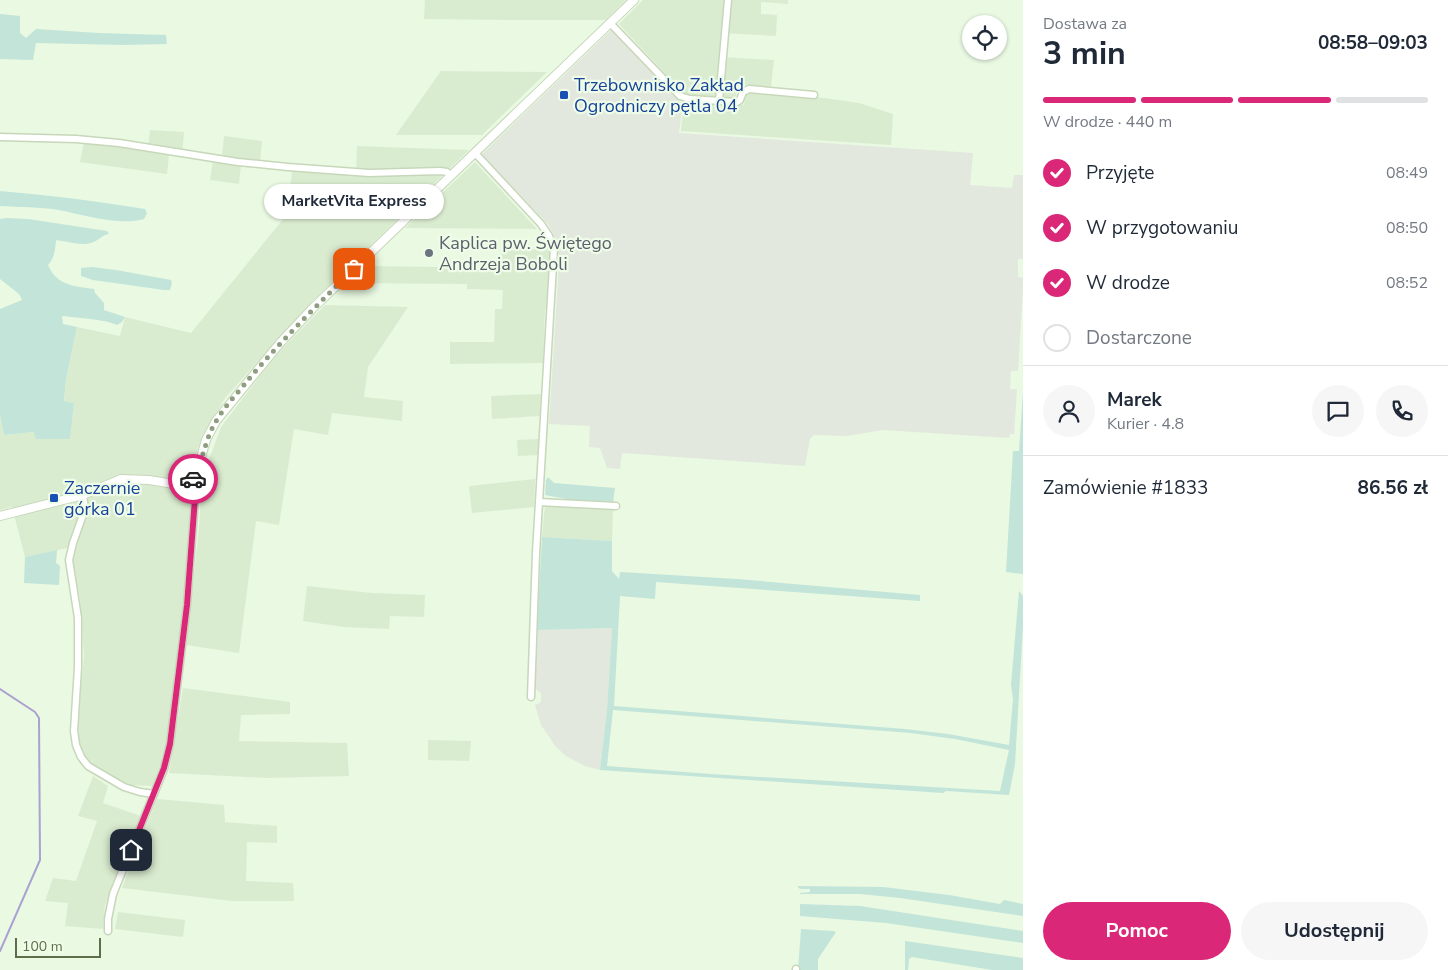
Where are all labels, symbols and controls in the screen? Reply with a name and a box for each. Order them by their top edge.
text: Dostawa za [1043,13,1127,35]
map controls [962,15,1007,60]
button: locate [962,15,1007,60]
text: 08:58–09:03 [1318,30,1428,56]
text: 3 min [1043,32,1126,75]
place label: Trzebownisko Zakład Ogrodniczy pętla 04 [574,73,744,118]
marker: Trzebownisko Zakład Ogrodniczy pętla 04 [558,89,570,101]
text: W drodze · 440 m [1043,111,1172,133]
icon: check [1043,159,1071,187]
text: Przyjęte [1086,160,1154,186]
text: 08:49 [1386,162,1428,184]
callout: MarketVita Express [264,184,444,219]
text: MarketVita Express [281,190,427,212]
icon: check [1043,214,1071,242]
text: W przygotowaniu [1086,215,1238,241]
text: 08:50 [1386,217,1428,239]
place label: Kaplica pw. Świętego Andrzeja Boboli [439,231,612,276]
marker: Kaplica pw. Świętego Andrzeja Boboli [423,247,435,259]
pin [333,248,375,290]
icon: bag [340,255,368,283]
icon: check [1043,269,1071,297]
text: W drodze [1086,270,1170,296]
text: 08:52 [1386,272,1428,294]
text: Dostarczone [1086,325,1192,351]
button: person [1043,385,1095,437]
button: chat [1312,385,1364,437]
button: phone [1376,385,1428,437]
text: Marek [1107,387,1162,413]
text: Kurier · 4.8 [1107,413,1184,435]
courier [168,454,218,504]
icon: car [179,465,207,493]
text: Zamówienie #1833 [1043,475,1208,501]
text: 86.56 zł [1357,475,1428,501]
place label: Zaczernie górka 01 [64,476,140,521]
marker: Zaczernie górka 01 [48,492,60,504]
pin [110,829,152,871]
icon: home [117,836,145,864]
button: Pomoc [1043,902,1231,960]
button: Udostępnij [1241,902,1428,960]
scale bar [15,935,101,958]
text: 100 m [22,937,63,956]

